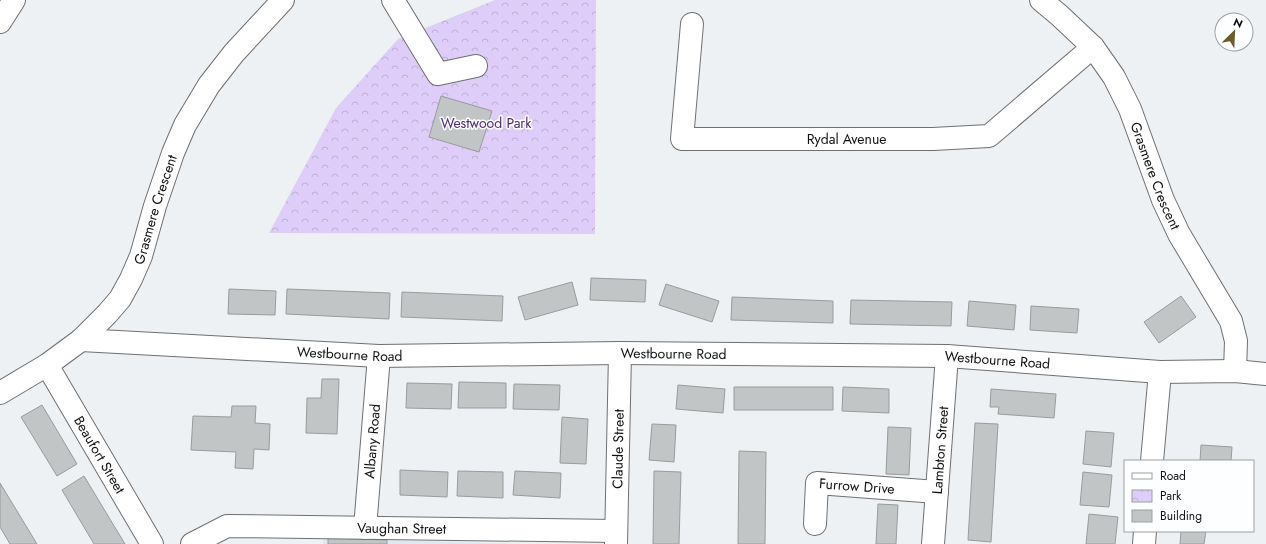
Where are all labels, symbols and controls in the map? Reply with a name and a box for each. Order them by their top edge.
north arrow [1214,12,1254,52]
text: N [1231,14,1245,32]
park label: Westwood Park [441,113,532,133]
street label: Grasmere Crescent [1126,119,1186,233]
street label: Rydal Avenue [807,129,886,149]
street label: Grasmere Crescent [128,151,182,268]
street label: Westbourne Road [296,342,403,366]
street label: Westbourne Road [621,343,727,364]
street label: Westbourne Road [944,346,1051,374]
street label: Albany Road [359,403,385,480]
street label: Lambton Street [927,405,953,495]
street label: Claude Street [607,408,629,489]
street label: Beaufort Street [69,412,130,498]
legend [1124,460,1254,532]
text: Road [1160,467,1186,485]
street label: Furrow Drive [818,473,895,499]
text: Park [1160,487,1182,505]
text: Building [1160,507,1202,525]
street label: Vaughan Street [357,518,447,539]

